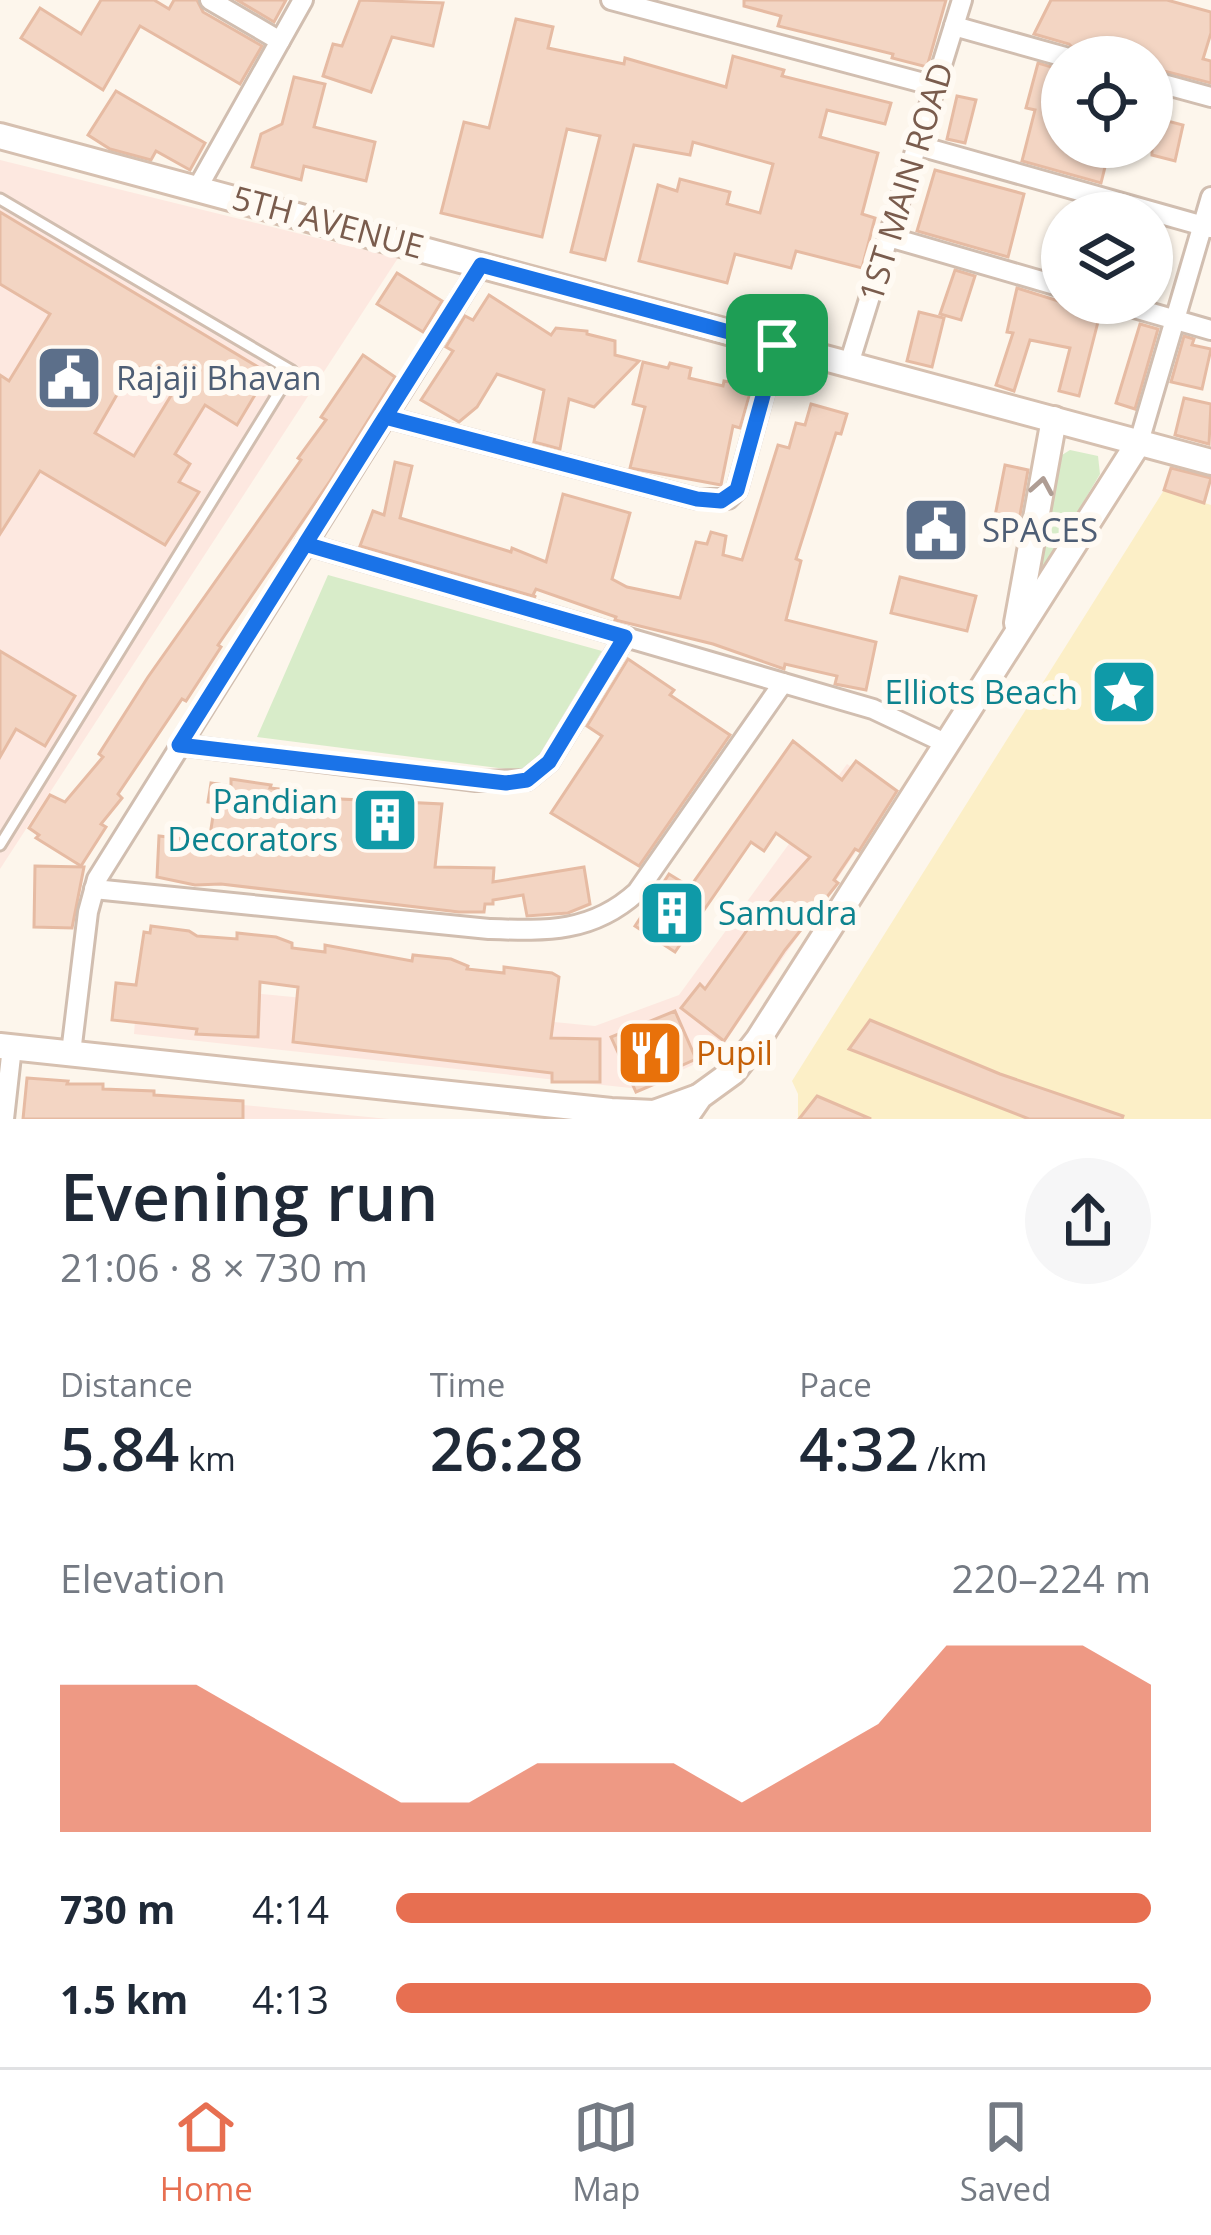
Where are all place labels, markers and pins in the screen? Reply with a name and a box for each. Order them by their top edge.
pin [726,294,828,396]
public building icon: Rajaji Bhavan [34,343,104,413]
place label: Rajaji Bhavan [116,355,322,400]
public building icon: SPACES [901,495,971,565]
place label: SPACES [982,507,1098,552]
place icon: Elliots Beach [1089,657,1159,727]
place label: Elliots Beach [885,669,1078,714]
place label: Pandian Decorators [167,778,338,861]
building icon: Pandian Decorators [350,785,420,855]
building icon: Samudra [637,878,707,948]
place label: Samudra [718,890,857,935]
restaurant icon: Pupil [615,1018,685,1088]
place label: Pupil [696,1030,773,1075]

